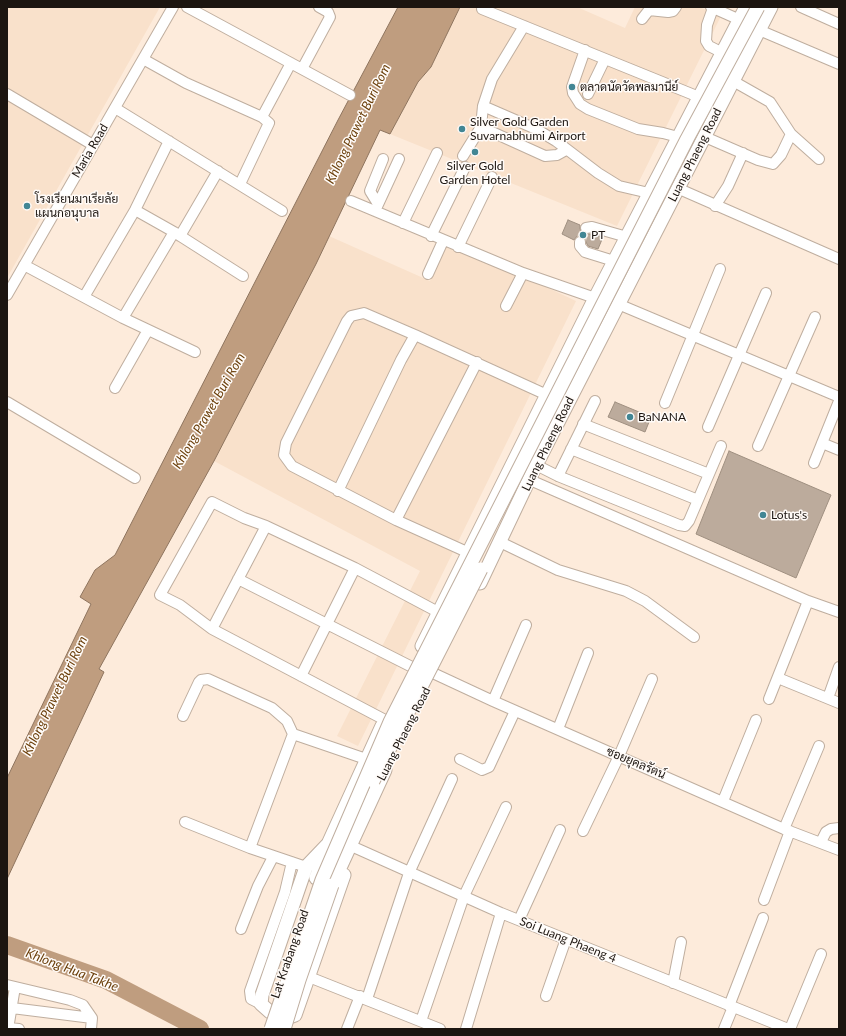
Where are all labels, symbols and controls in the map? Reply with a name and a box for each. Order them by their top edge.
water label: Khlong Prawet Buri Rom [322,62,394,186]
place label: ตลาดนัดวัดพลมานีย์ [580,80,678,94]
marker: ตลาดนัดวัดพลมานีย์ [567,82,577,92]
street label: Luang Phaeng Road [665,106,725,204]
place label: Silver Gold Garden Suvarnabhumi Airport [470,115,586,143]
street label: Maria Road [69,121,111,181]
marker: Silver Gold Garden Suvarnabhumi Airport [457,124,467,134]
marker: Silver Gold Garden Hotel [470,147,480,157]
place label: Silver Gold Garden Hotel [440,159,510,187]
place label: โรงเรียนมาเรียลัย แผนกอนุบาล [35,192,118,220]
marker: โรงเรียนมาเรียลัย แผนกอนุบาล [22,201,32,211]
place label: PT [591,228,605,242]
marker: PT [578,230,588,240]
water label: Khlong Prawet Buri Rom [169,350,249,472]
street label: Luang Phaeng Road [519,394,577,494]
place label: BaNANA [638,410,686,424]
marker: BaNANA [625,412,635,422]
place label: Lotus's [771,508,807,522]
marker: Lotus's [758,510,768,520]
water label: Khlong Prawet Buri Rom [19,634,91,758]
street label: Luang Phaeng Road [374,685,434,783]
street label: ซอยยุคลรัตน์ [604,744,668,782]
street label: Lat Krabang Road [268,908,312,1000]
street label: Soi Luang Phaeng 4 [518,914,618,966]
water label: Khlong Hua Takhe [23,945,121,995]

